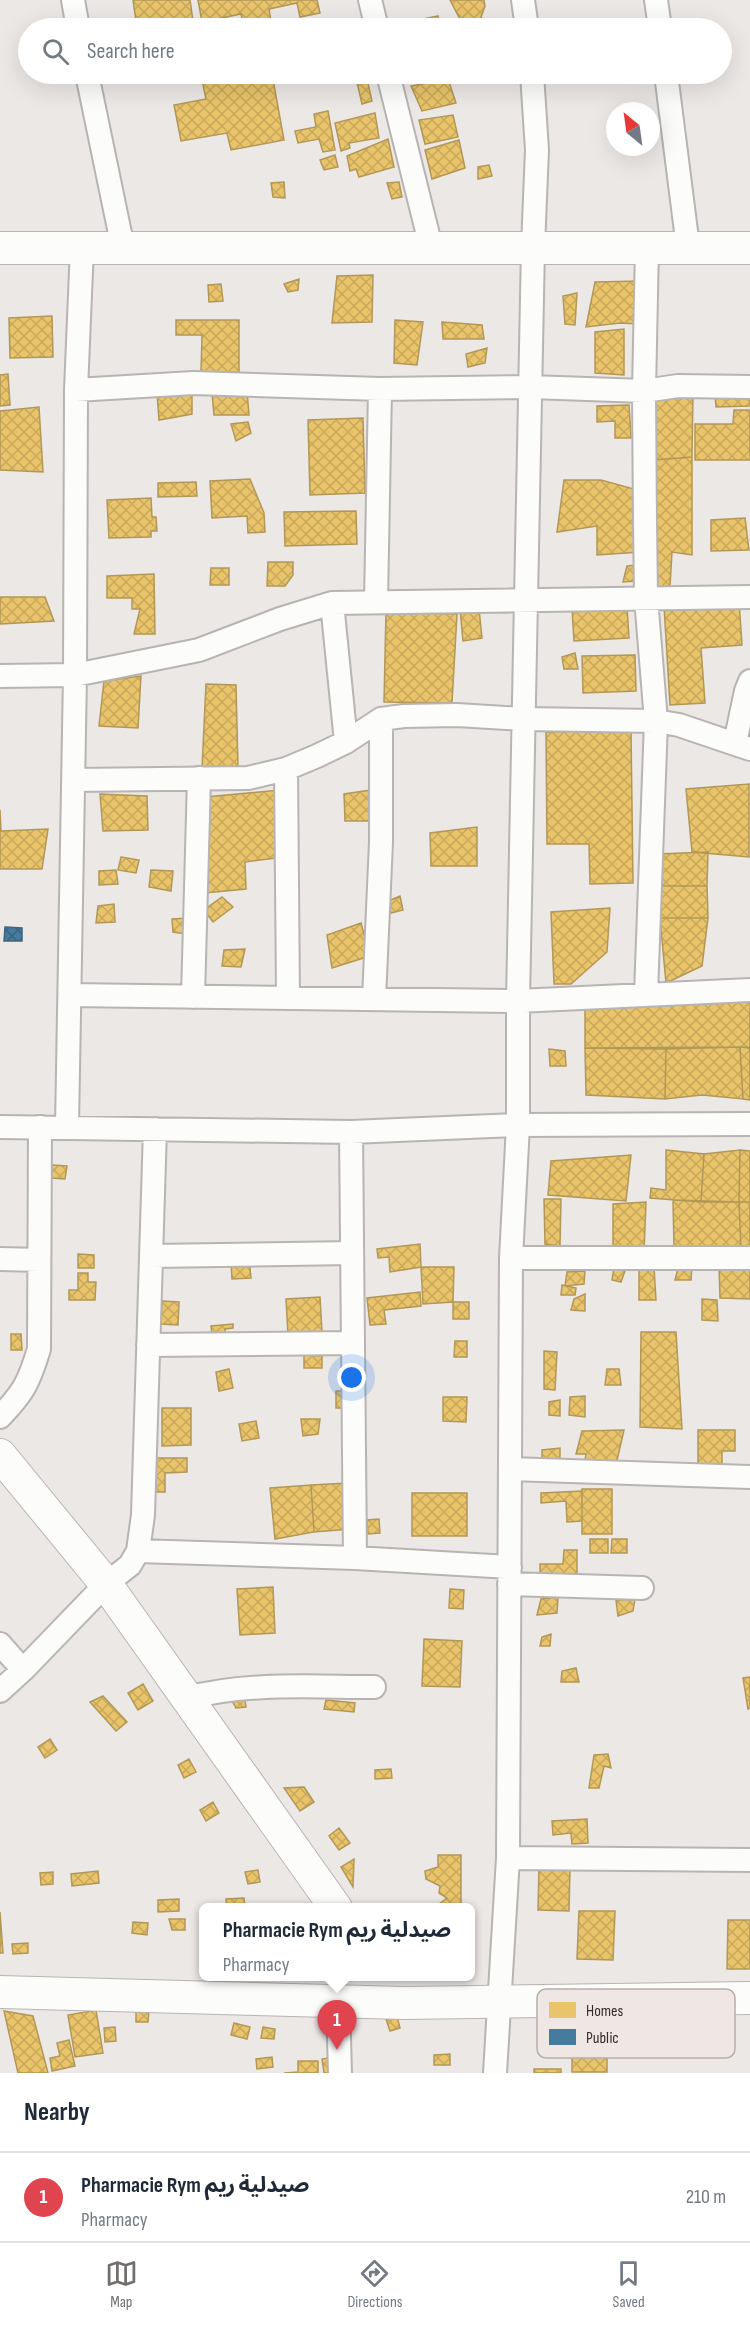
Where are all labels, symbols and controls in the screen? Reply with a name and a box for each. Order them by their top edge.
search box [18,18,732,84]
icon: search [39,35,72,68]
text: Search here [87,38,174,65]
north arrow [606,102,660,156]
your location [337,1363,366,1392]
popup [199,1903,475,1981]
text: Pharmacie Rym صيدلية ريم [223,1917,451,1944]
text: Pharmacy [223,1953,289,1977]
legend [537,1989,735,2058]
pin: 1 [318,2000,356,2050]
text: Homes [586,2002,623,2021]
text: Public [586,2029,619,2048]
text: Nearby [24,2097,90,2128]
text: Pharmacie Rym صيدلية ريم [81,2172,309,2199]
text: 1 [40,2185,47,2209]
text: 210 m [686,2185,726,2209]
text: Pharmacy [81,2208,148,2232]
tab: Map [105,2257,138,2312]
tab: Directions [347,2257,403,2312]
tab: Saved [612,2257,645,2312]

